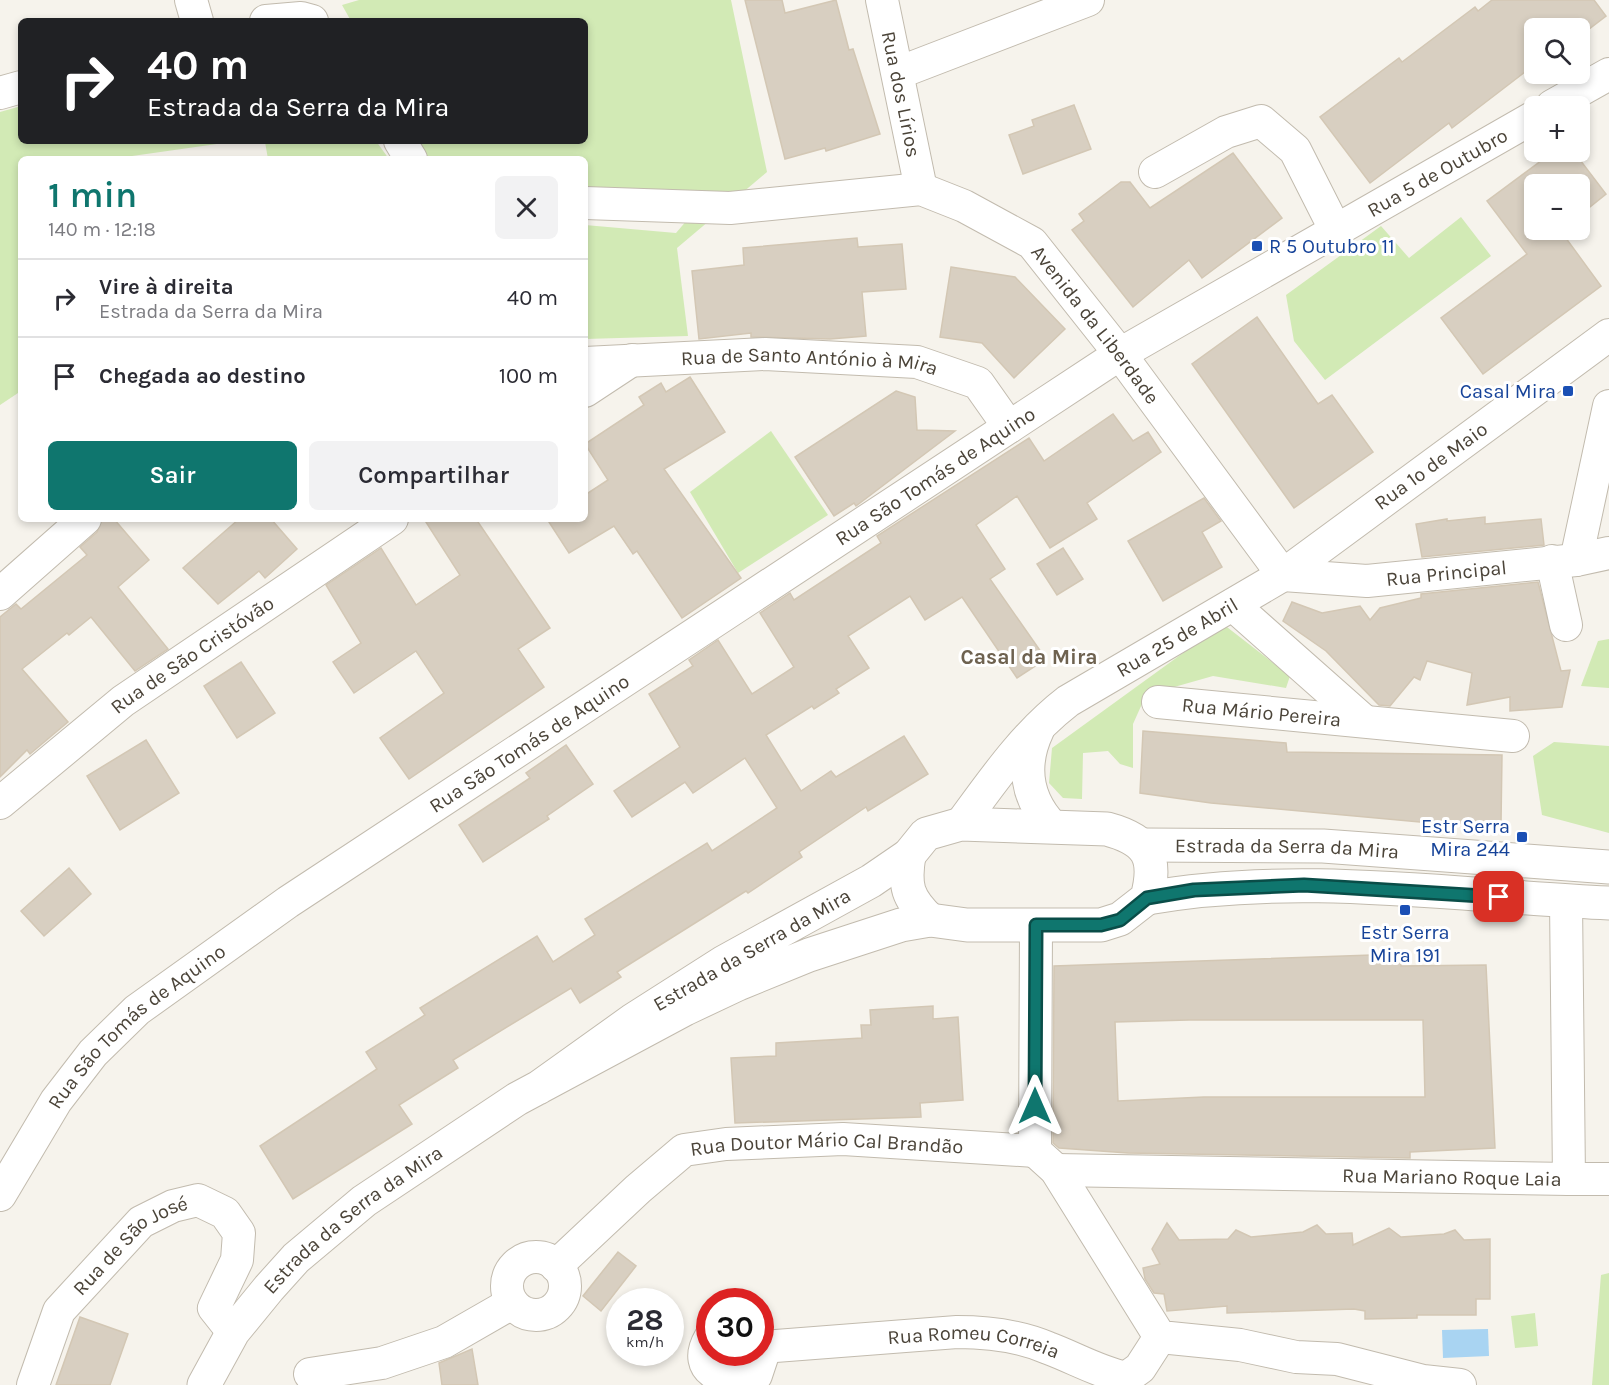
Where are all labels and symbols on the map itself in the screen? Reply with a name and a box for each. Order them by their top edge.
street label: Rua dos Lírios [877,29,926,159]
street label: Rua 5 de Outubro [1363,123,1511,222]
place label: R 5 Outubro 11 [1269,235,1395,258]
marker: R 5 Outubro 11 [1250,239,1264,253]
street label: Avenida da Liberdade [1027,241,1164,408]
street label: Rua de Santo António à Mira [680,342,941,380]
place label: Casal Mira [1460,380,1556,403]
marker: Casal Mira [1561,384,1575,398]
street label: Rua São Tomás de Aquino [831,402,1039,550]
street label: Rua 1º de Maio [1370,417,1492,515]
street label: Rua Principal [1385,556,1508,591]
street label: Rua de São Cristóvão [106,591,278,718]
street label: Rua 25 de Abril [1112,593,1242,682]
district label: Casal da Mira [961,645,1097,669]
street label: Rua São Tomás de Aquino [425,669,633,817]
street label: Rua Mário Pereira [1181,693,1342,731]
place label: Estr Serra Mira 244 [1421,815,1510,861]
marker: Estr Serra Mira 244 [1515,830,1529,844]
street label: Estrada da Serra da Mira [1175,834,1400,863]
pin [1473,871,1524,922]
street label: Estrada da Serra da Mira [649,884,855,1016]
marker: Estr Serra Mira 191 [1398,903,1412,917]
place label: Estr Serra Mira 191 [1360,921,1450,967]
street label: Rua São Tomás de Aquino [43,939,230,1113]
position arrow [1003,1074,1067,1138]
street label: Rua Doutor Mário Cal Brandão [689,1127,964,1161]
street label: Estrada da Serra da Mira [258,1141,447,1298]
street label: Rua Mariano Roque Laia [1342,1164,1562,1190]
street label: Rua de São José [68,1191,190,1300]
speed limit sign: 30 [696,1288,774,1366]
street label: Rua Romeu Correia [887,1320,1063,1363]

